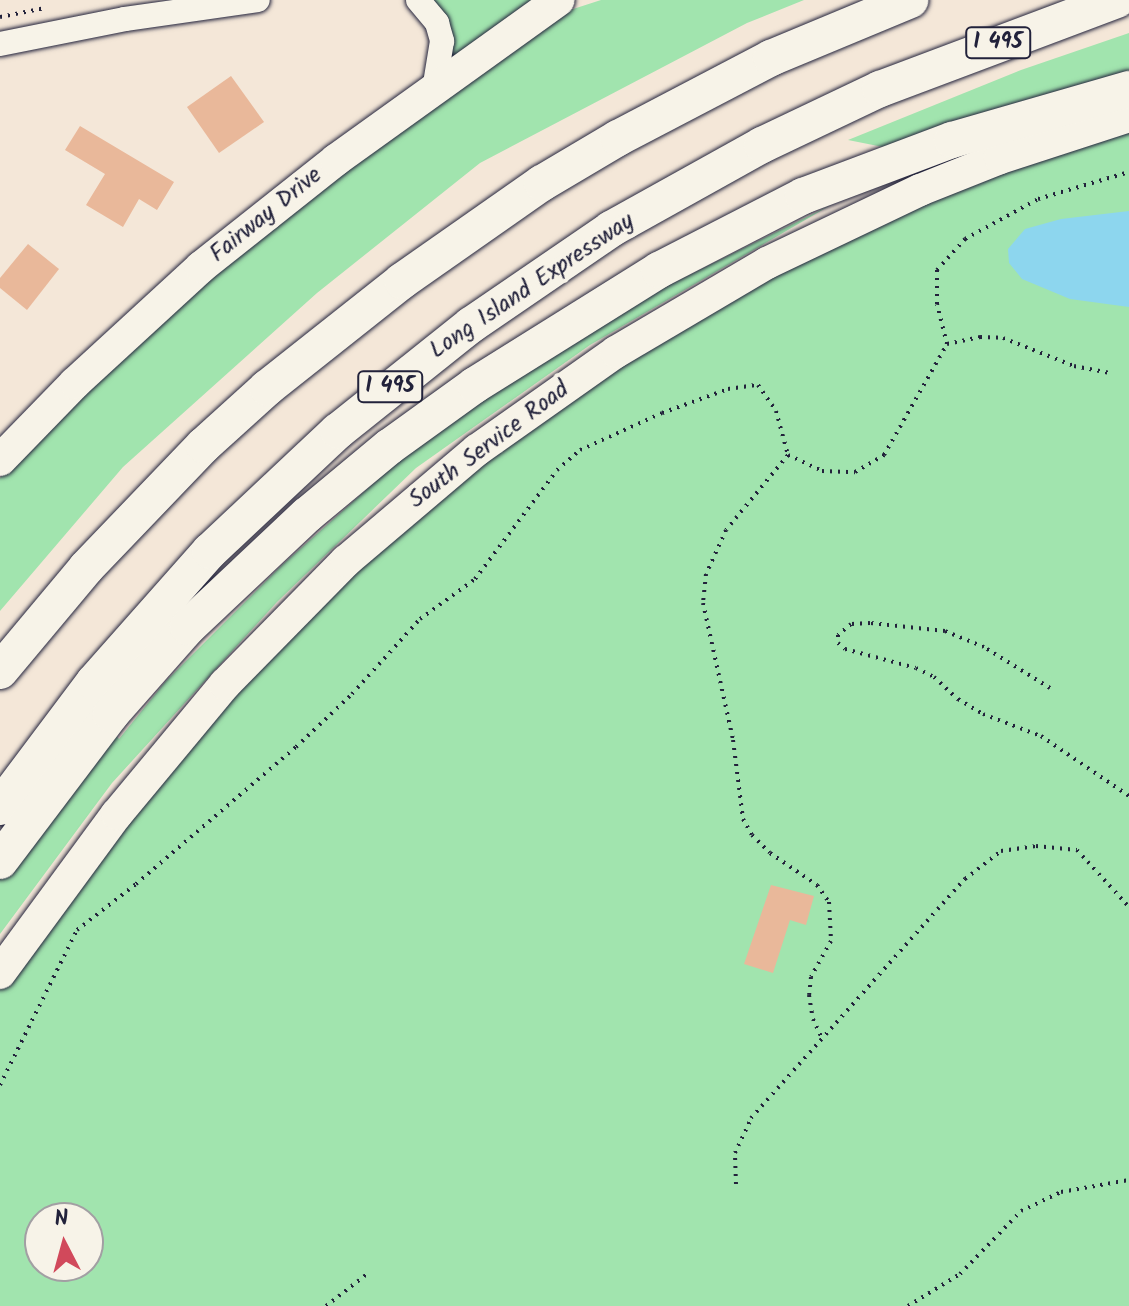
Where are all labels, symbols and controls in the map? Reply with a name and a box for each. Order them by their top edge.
road number: I 495 [964,25,1032,61]
street label: Fairway Drive [204,161,328,269]
street label: Long Island Expressway [424,207,640,365]
road number: I 495 [356,369,424,405]
street label: South Service Road [403,375,575,515]
text: N [53,1201,70,1238]
north arrow [24,1202,104,1282]

